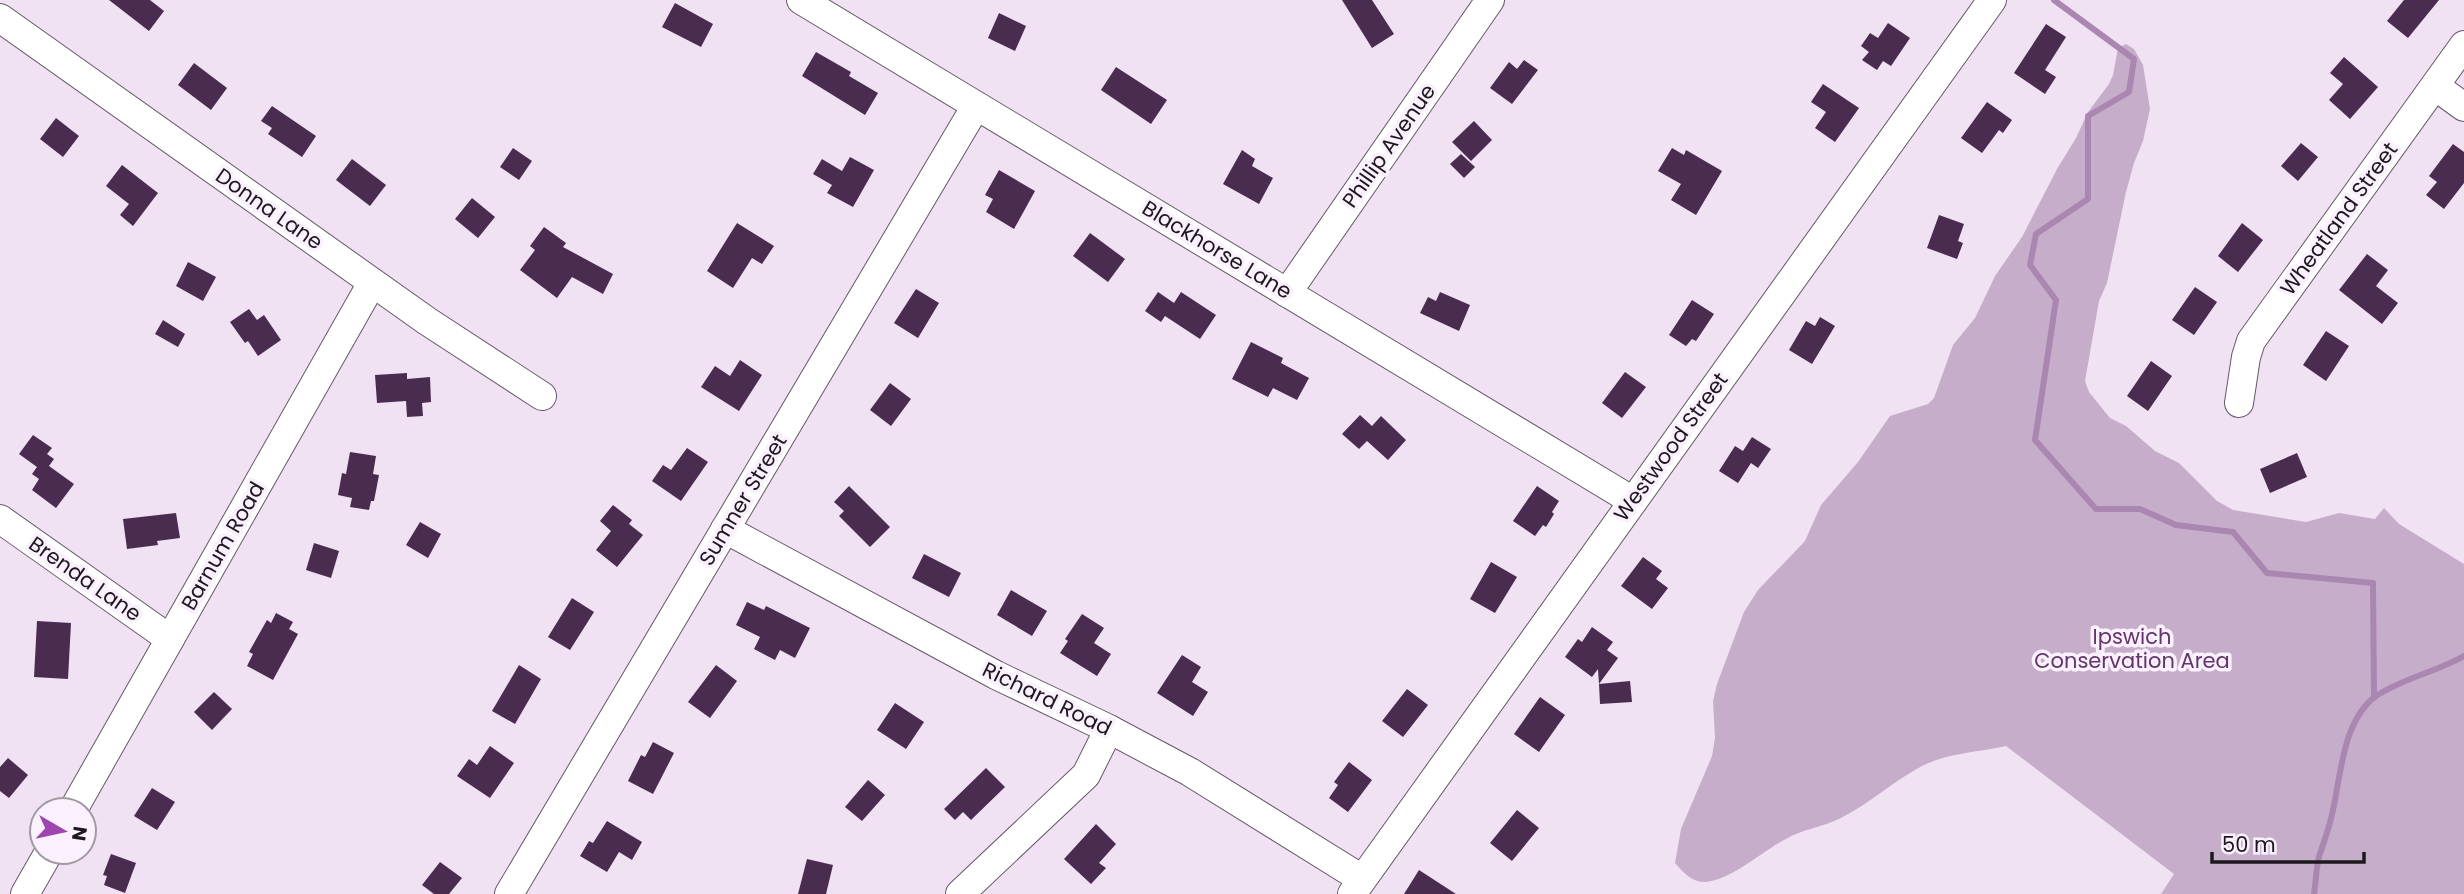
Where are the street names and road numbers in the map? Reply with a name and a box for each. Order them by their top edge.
street label: Phillip Avenue [1335,78,1442,213]
street label: Wheatland Street [2273,136,2404,301]
street label: Donna Lane [210,161,329,256]
street label: Blackhorse Lane [1137,193,1298,306]
street label: Westwood Street [1607,366,1734,527]
street label: Sumner Street [692,429,793,571]
street label: Barnum Road [174,476,271,615]
street label: Brenda Lane [23,529,147,628]
street label: Richard Road [978,655,1117,742]

